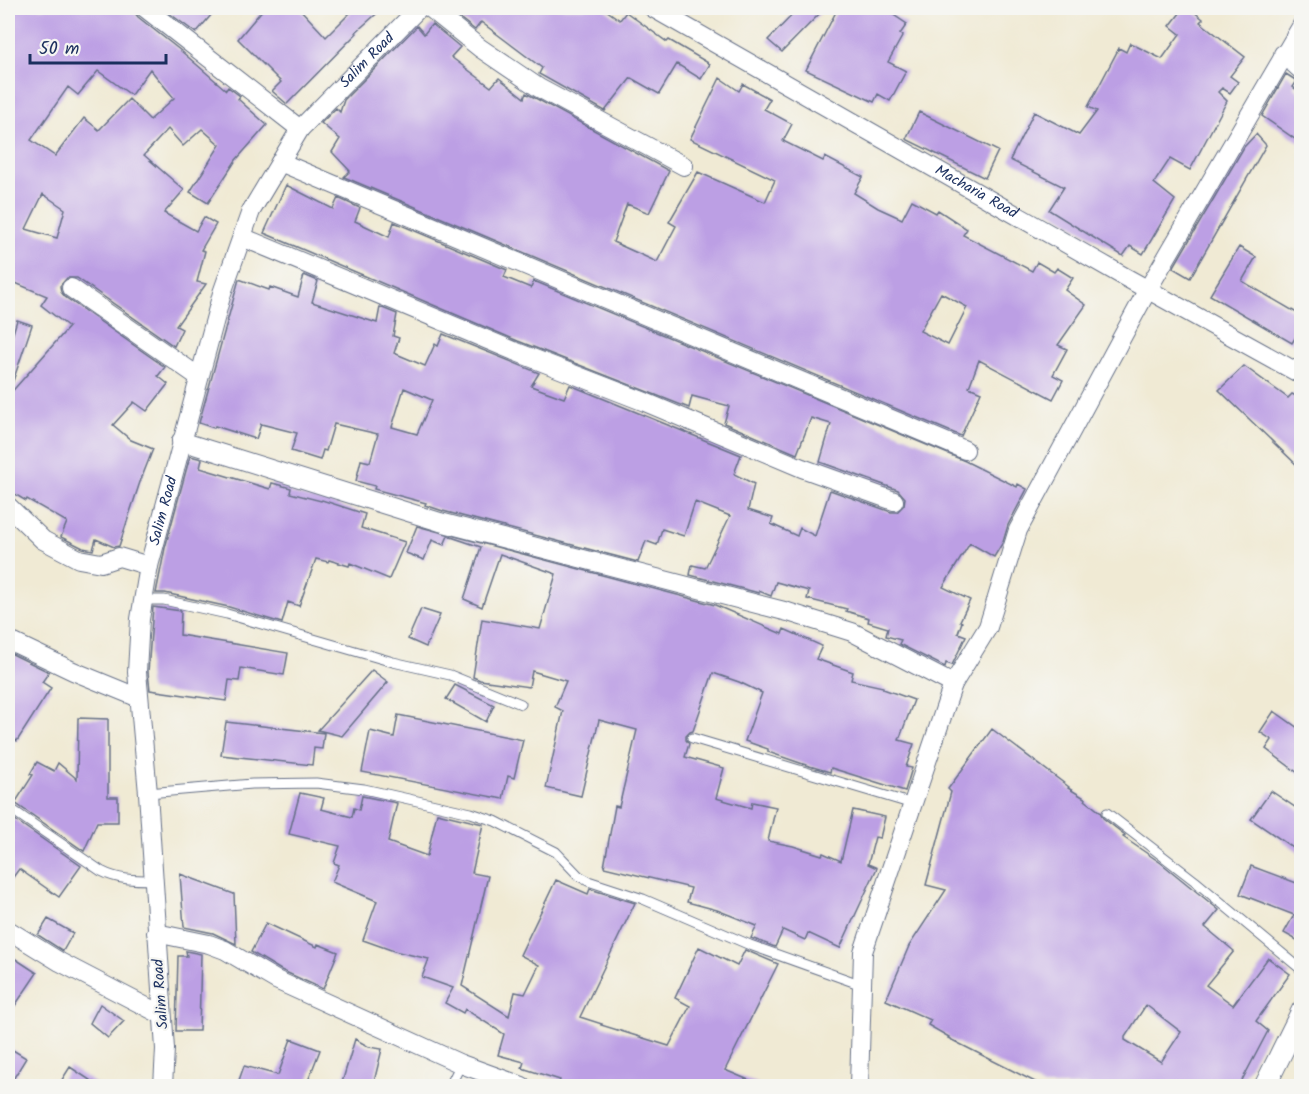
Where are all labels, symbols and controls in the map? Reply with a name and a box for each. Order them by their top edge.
scale bar [30,27,166,65]
street label: Salim Road [334,27,401,94]
text: 50 m [39,35,79,64]
street label: Macharia Road [930,159,1023,226]
street label: Salim Road [143,473,185,548]
street label: Salim Road [147,958,175,1030]

